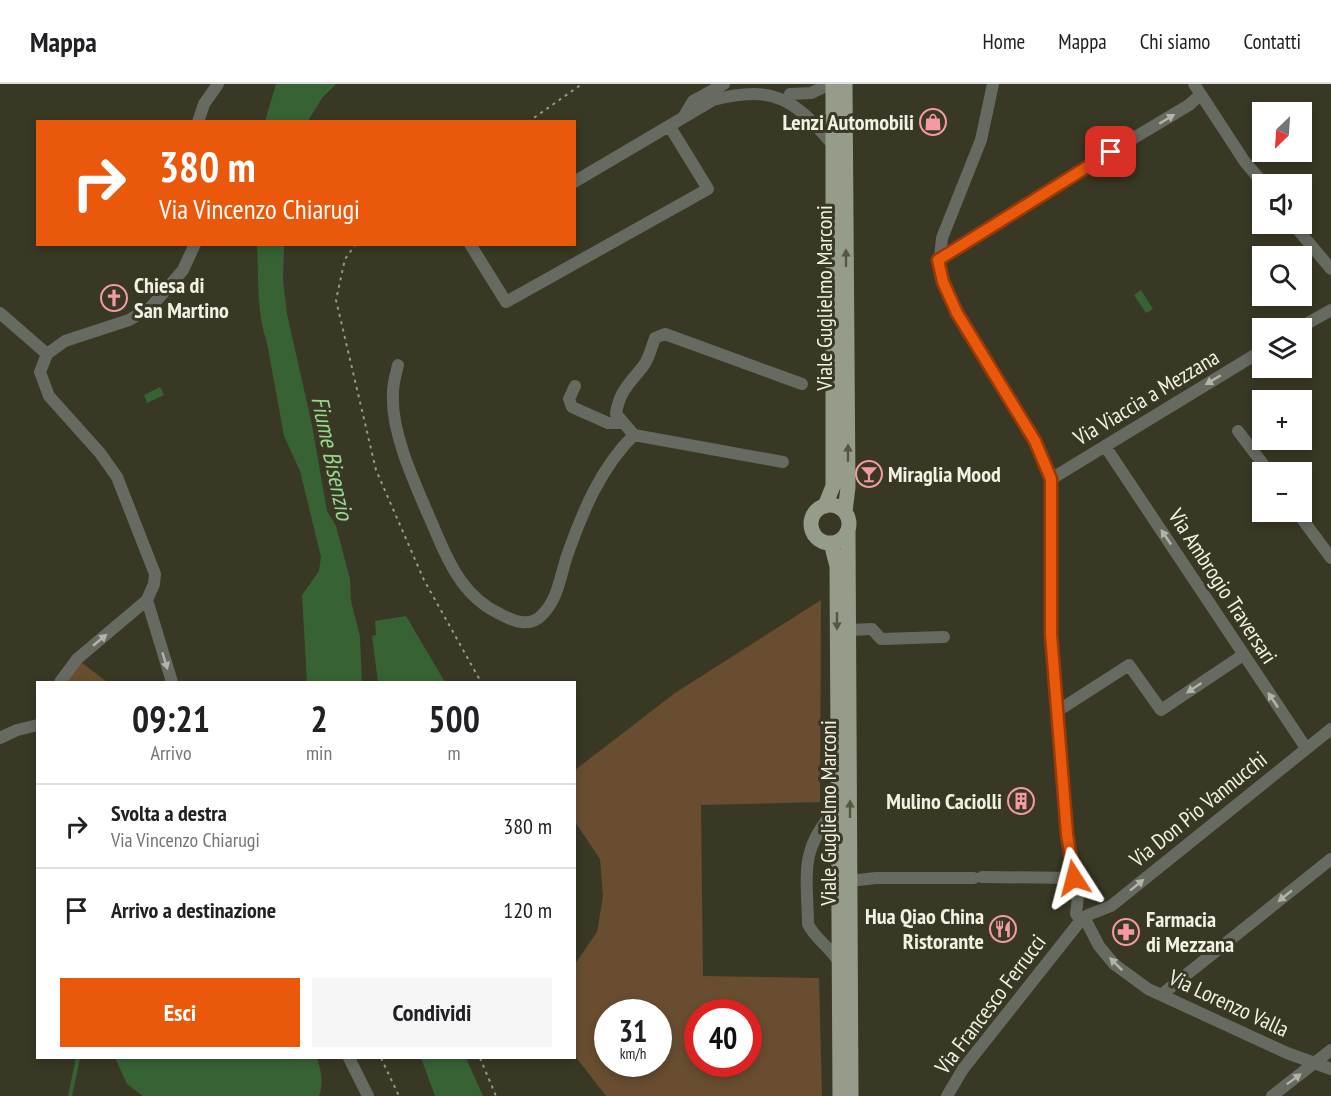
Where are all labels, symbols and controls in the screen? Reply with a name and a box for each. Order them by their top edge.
text: Mappa [30,23,97,60]
text: Home [983,28,1025,55]
text: Mappa [1058,28,1107,55]
text: Chi siamo [1140,28,1210,55]
text: Contatti [1243,28,1301,55]
north arrow [1252,102,1312,162]
map controls [1252,102,1312,522]
shop icon: Lenzi Automobili [918,107,948,137]
place label: Lenzi Automobili [782,108,914,136]
one-way arrow [1159,114,1176,124]
pin [1085,126,1136,177]
icon: arrive [1094,135,1127,168]
text: 380 m [159,139,256,194]
icon: right [60,144,138,222]
button: sound [1252,174,1312,234]
text: Via Vincenzo Chiarugi [159,192,360,226]
street label: Viale Guglielmo Marconi [810,205,838,392]
button: search [1252,246,1312,306]
one-way arrow [841,249,851,268]
place label: Chiesa di San Martino [134,271,229,324]
church icon: Chiesa di San Martino [99,283,129,313]
button: layers [1252,318,1312,378]
street label: Via Viaccia a Mezzana [1067,343,1224,452]
one-way arrow [1205,375,1221,386]
button: + [1252,390,1312,450]
water label: Fiume Bisenzio [304,393,361,524]
one-way arrow [843,444,853,463]
bar icon: Miraglia Mood [854,459,884,489]
place label: Miraglia Mood [888,460,1001,488]
button: − [1252,462,1312,522]
street label: Via Ambrogio Traversari [1162,502,1283,669]
one-way arrow [1161,529,1172,545]
one-way arrow [832,612,842,631]
one-way arrow [92,634,107,647]
one-way arrow [161,653,170,671]
one-way arrow [1186,682,1202,693]
one-way arrow [1268,692,1279,708]
text: 09:21 [132,695,210,742]
text: 2 [310,695,328,742]
text: 500 [428,695,480,742]
street label: Viale Guglielmo Marconi [814,720,842,907]
text: Arrivo [150,740,192,766]
text: min [306,740,332,766]
text: m [448,740,461,766]
street label: Via Don Pio Vannucchi [1123,745,1272,874]
building icon: Mulino Caciolli [1006,786,1036,816]
place label: Mulino Caciolli [886,787,1002,815]
text: Svolta a destra [111,799,227,827]
one-way arrow [845,800,855,819]
icon: right [60,810,93,843]
text: 380 m [503,812,552,840]
text: Via Vincenzo Chiarugi [111,827,260,853]
position arrow [1042,846,1106,910]
one-way arrow [1129,878,1145,891]
one-way arrow [1278,889,1293,901]
icon: arrive [60,894,93,927]
text: Arrivo a destinazione [111,896,276,924]
text: 120 m [503,896,552,924]
place label: Hua Qiao China Ristorante [865,902,984,955]
place label: Farmacia di Mezzana [1146,905,1234,958]
restaurant icon: Hua Qiao China Ristorante [988,914,1018,944]
pharmacy icon: Farmacia di Mezzana [1111,917,1141,947]
street label: Via Francesco Ferrucci [928,929,1052,1080]
one-way arrow [1109,958,1123,972]
street label: Via Lorenzo Valla [1164,963,1294,1043]
button: Esci [60,978,300,1047]
button: Condividi [312,978,552,1047]
speed limit sign: 40 [684,999,762,1077]
text: 31 [619,1011,647,1050]
text: km/h [620,1044,646,1063]
one-way arrow [1286,1073,1302,1086]

